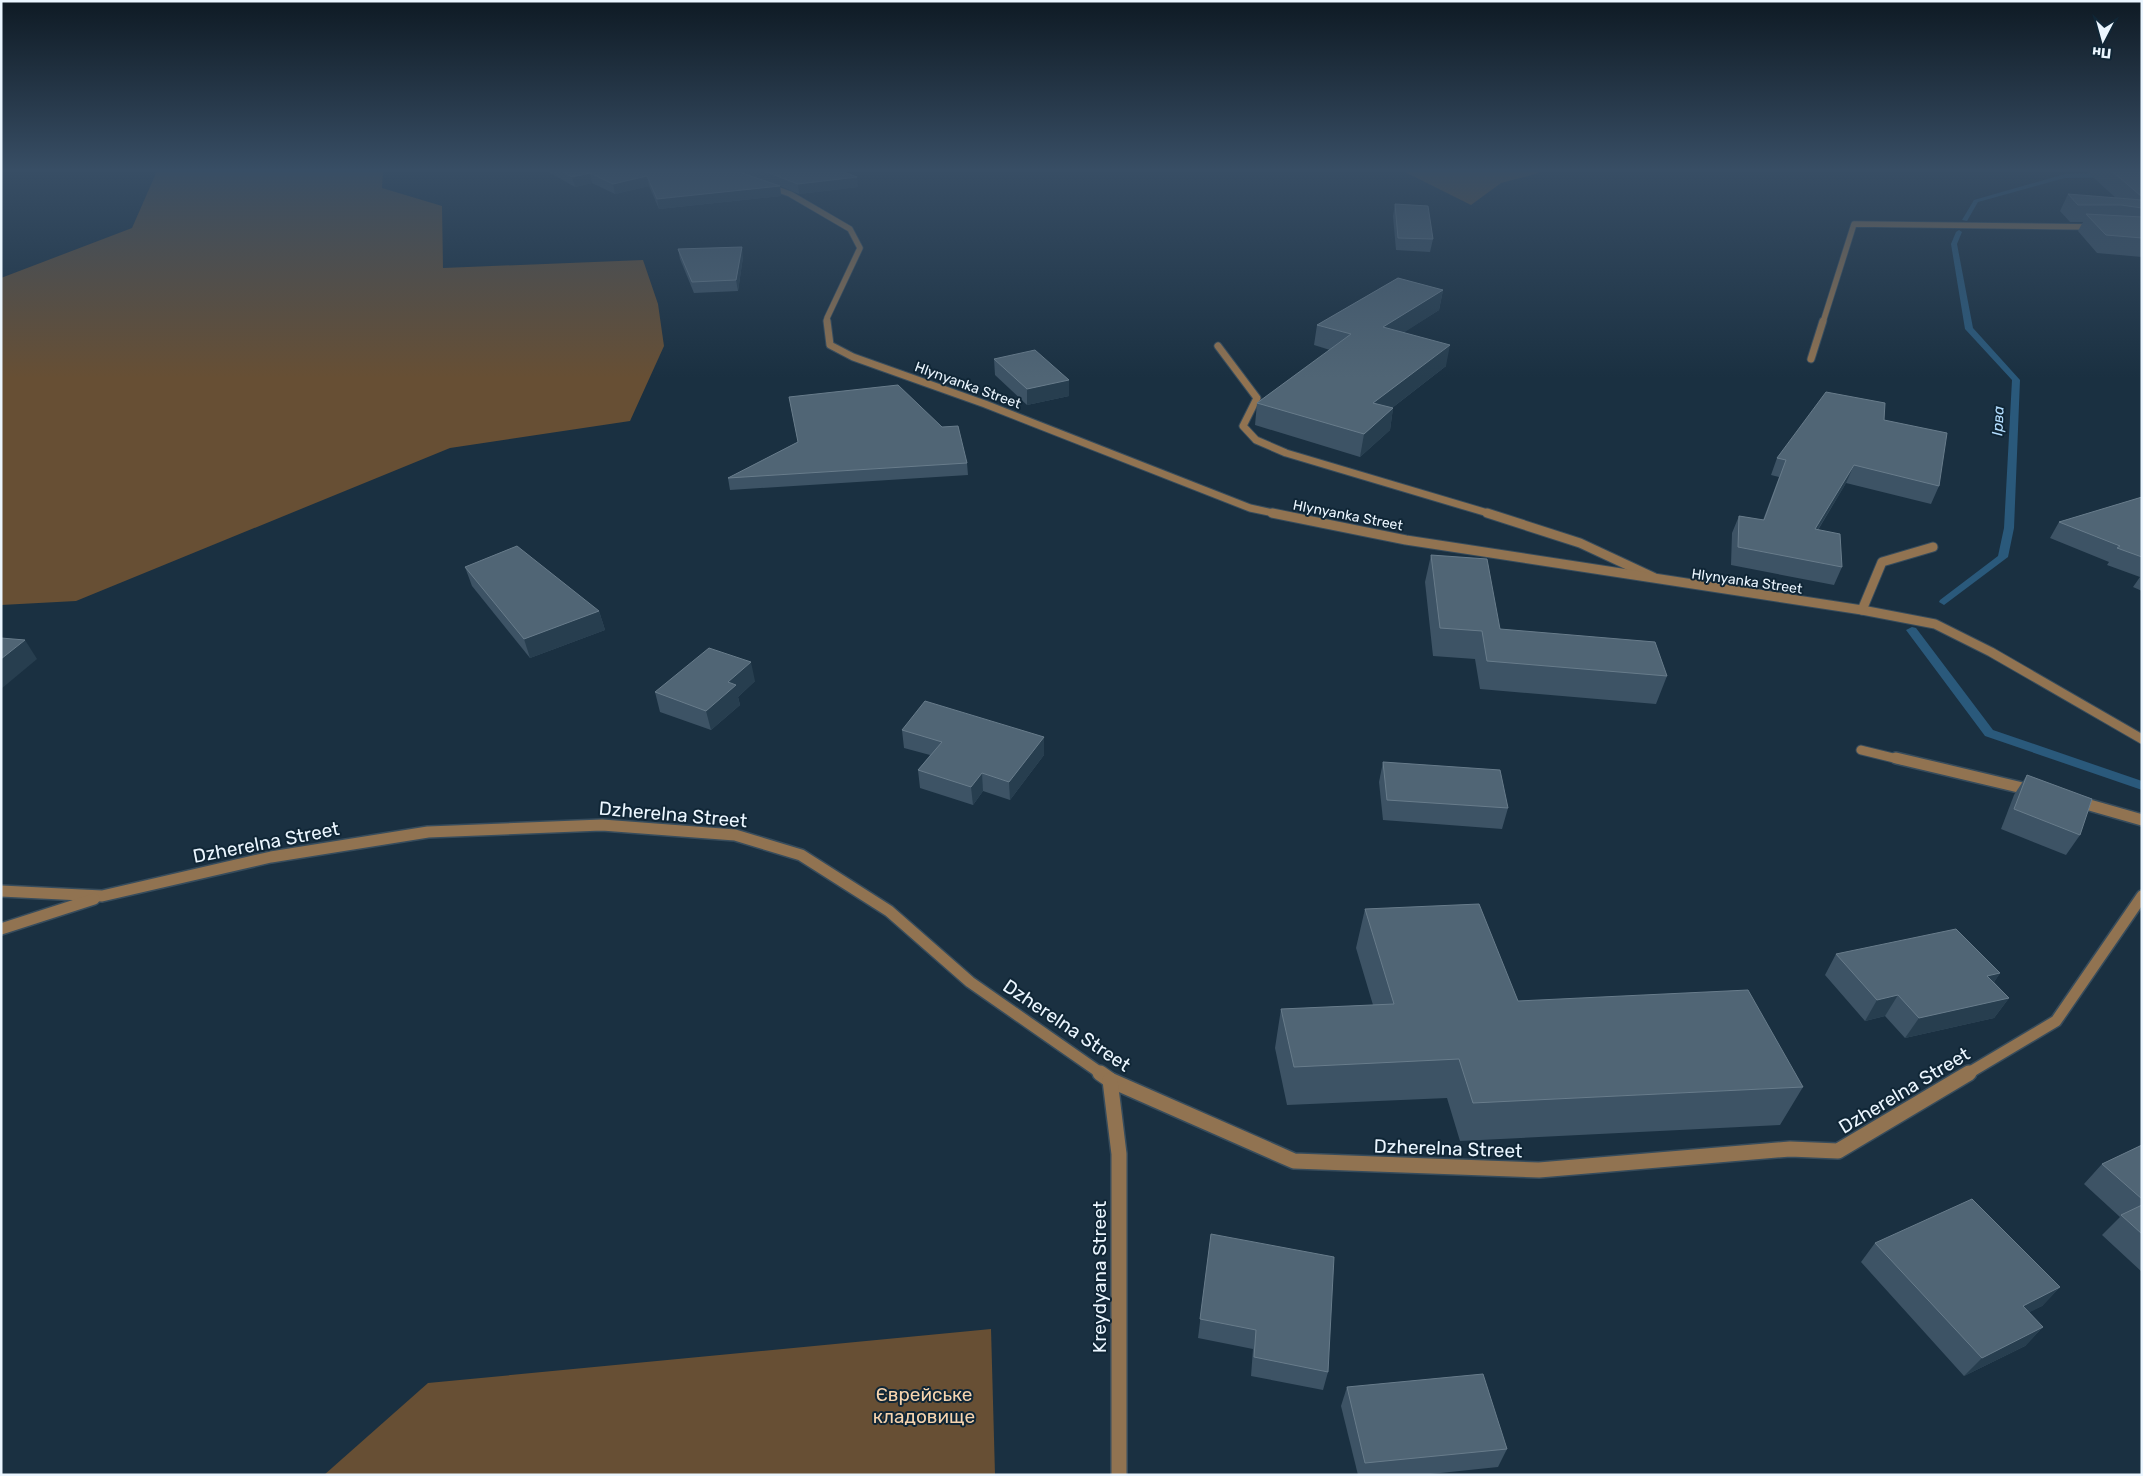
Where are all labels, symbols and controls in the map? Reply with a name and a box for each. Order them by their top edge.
north arrow [2078,15,2128,65]
text: Пн [2091,43,2112,62]
street label: Hlynyanka Street [912,358,1024,413]
water label: Ірва [1988,405,2008,437]
street label: Hlynyanka Street [1291,496,1405,535]
street label: Hlynyanka Street [1690,565,1804,598]
street label: Dzherelna Street [598,797,749,832]
street label: Dzherelna Street [191,817,342,868]
street label: Dzherelna Street [999,974,1135,1077]
street label: Dzherelna Street [1835,1042,1974,1139]
street label: Dzherelna Street [1373,1134,1523,1163]
street label: Kreydyana Street [1088,1200,1111,1353]
park label: Єврейське кладовище [873,1383,975,1428]

